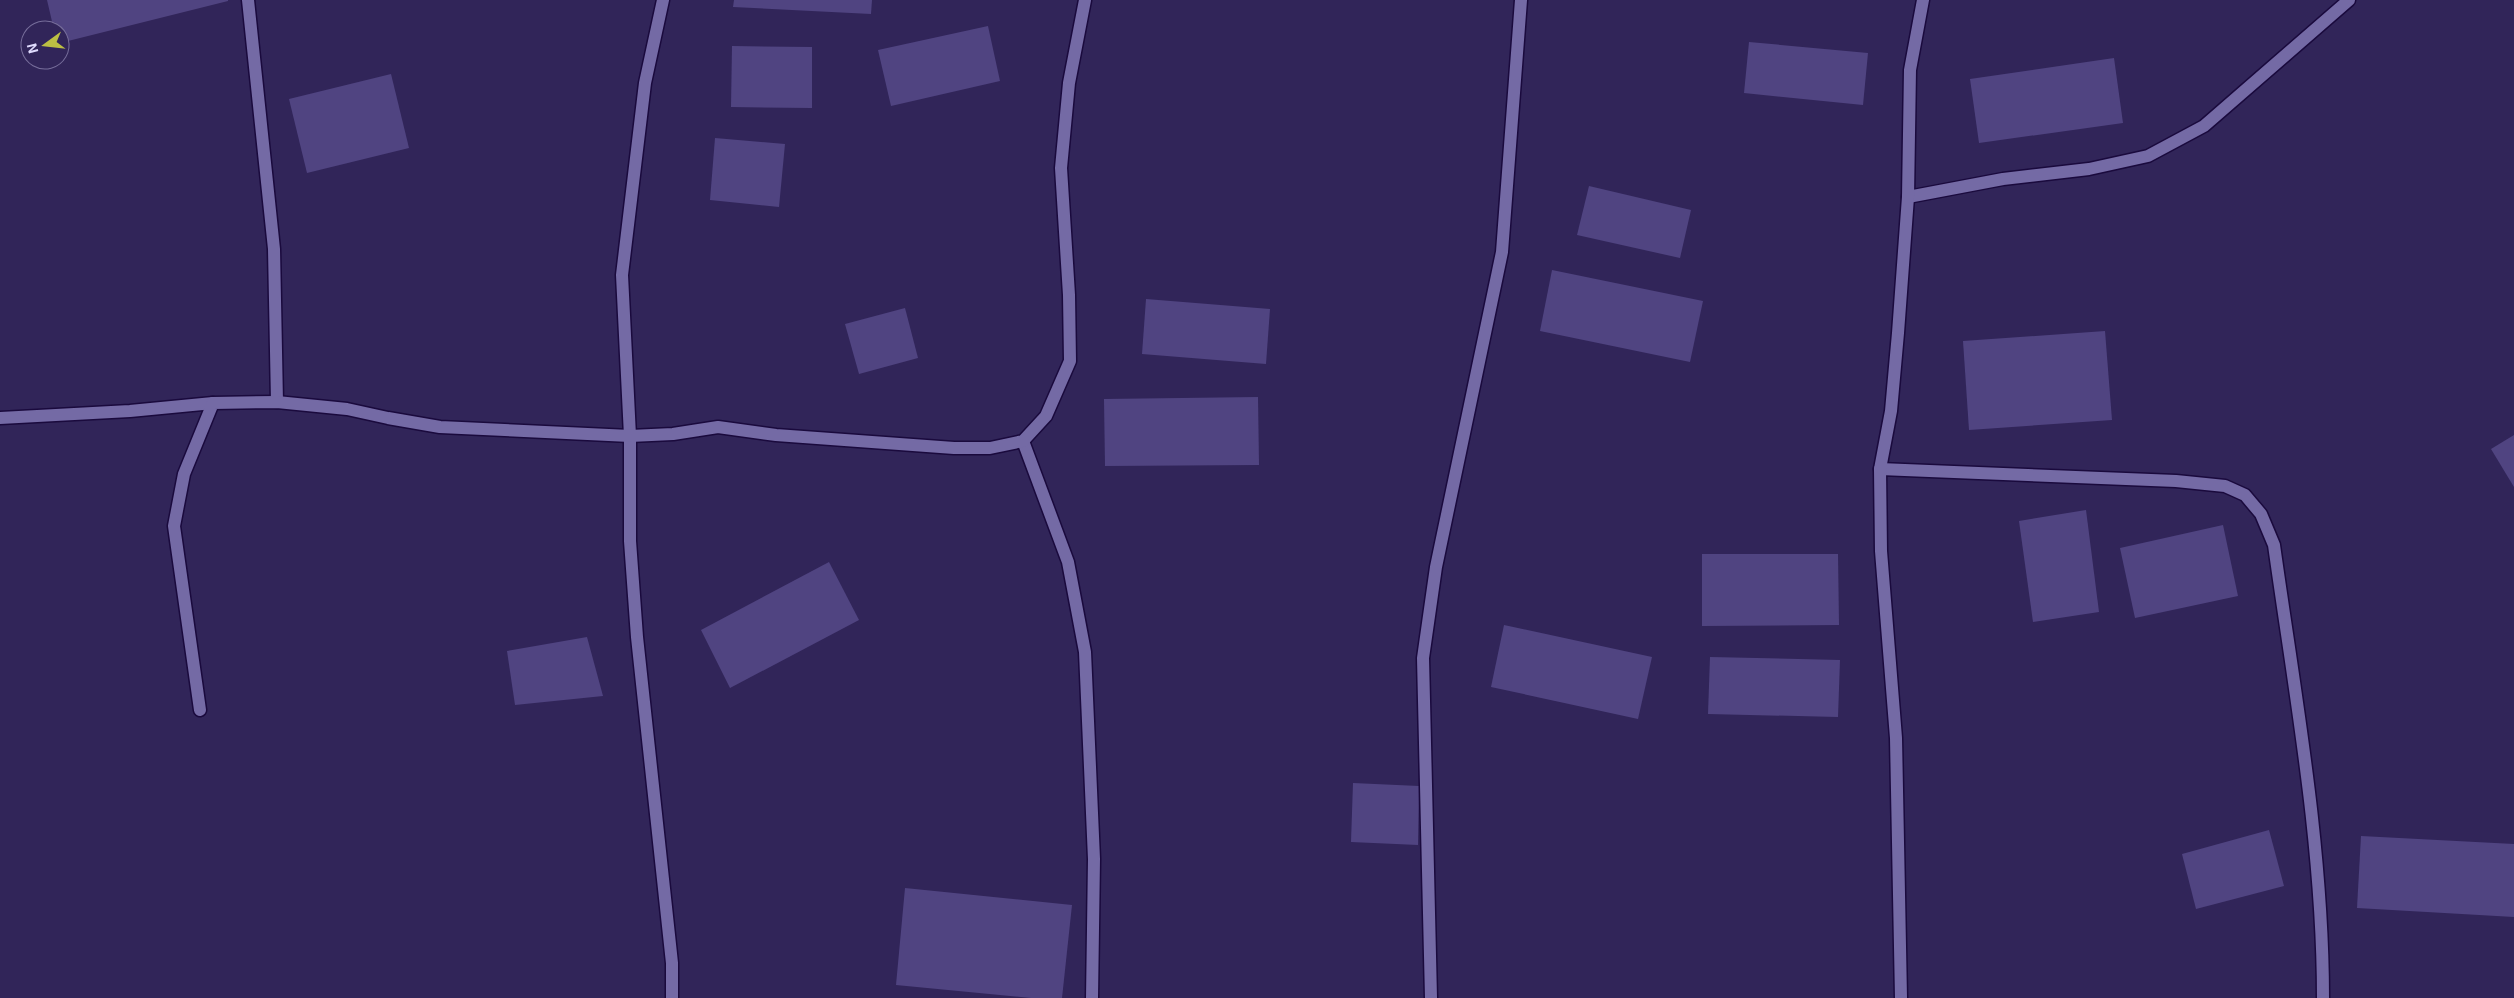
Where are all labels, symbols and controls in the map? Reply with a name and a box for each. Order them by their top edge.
north arrow [20,20,70,70]
text: N [22,41,41,56]

